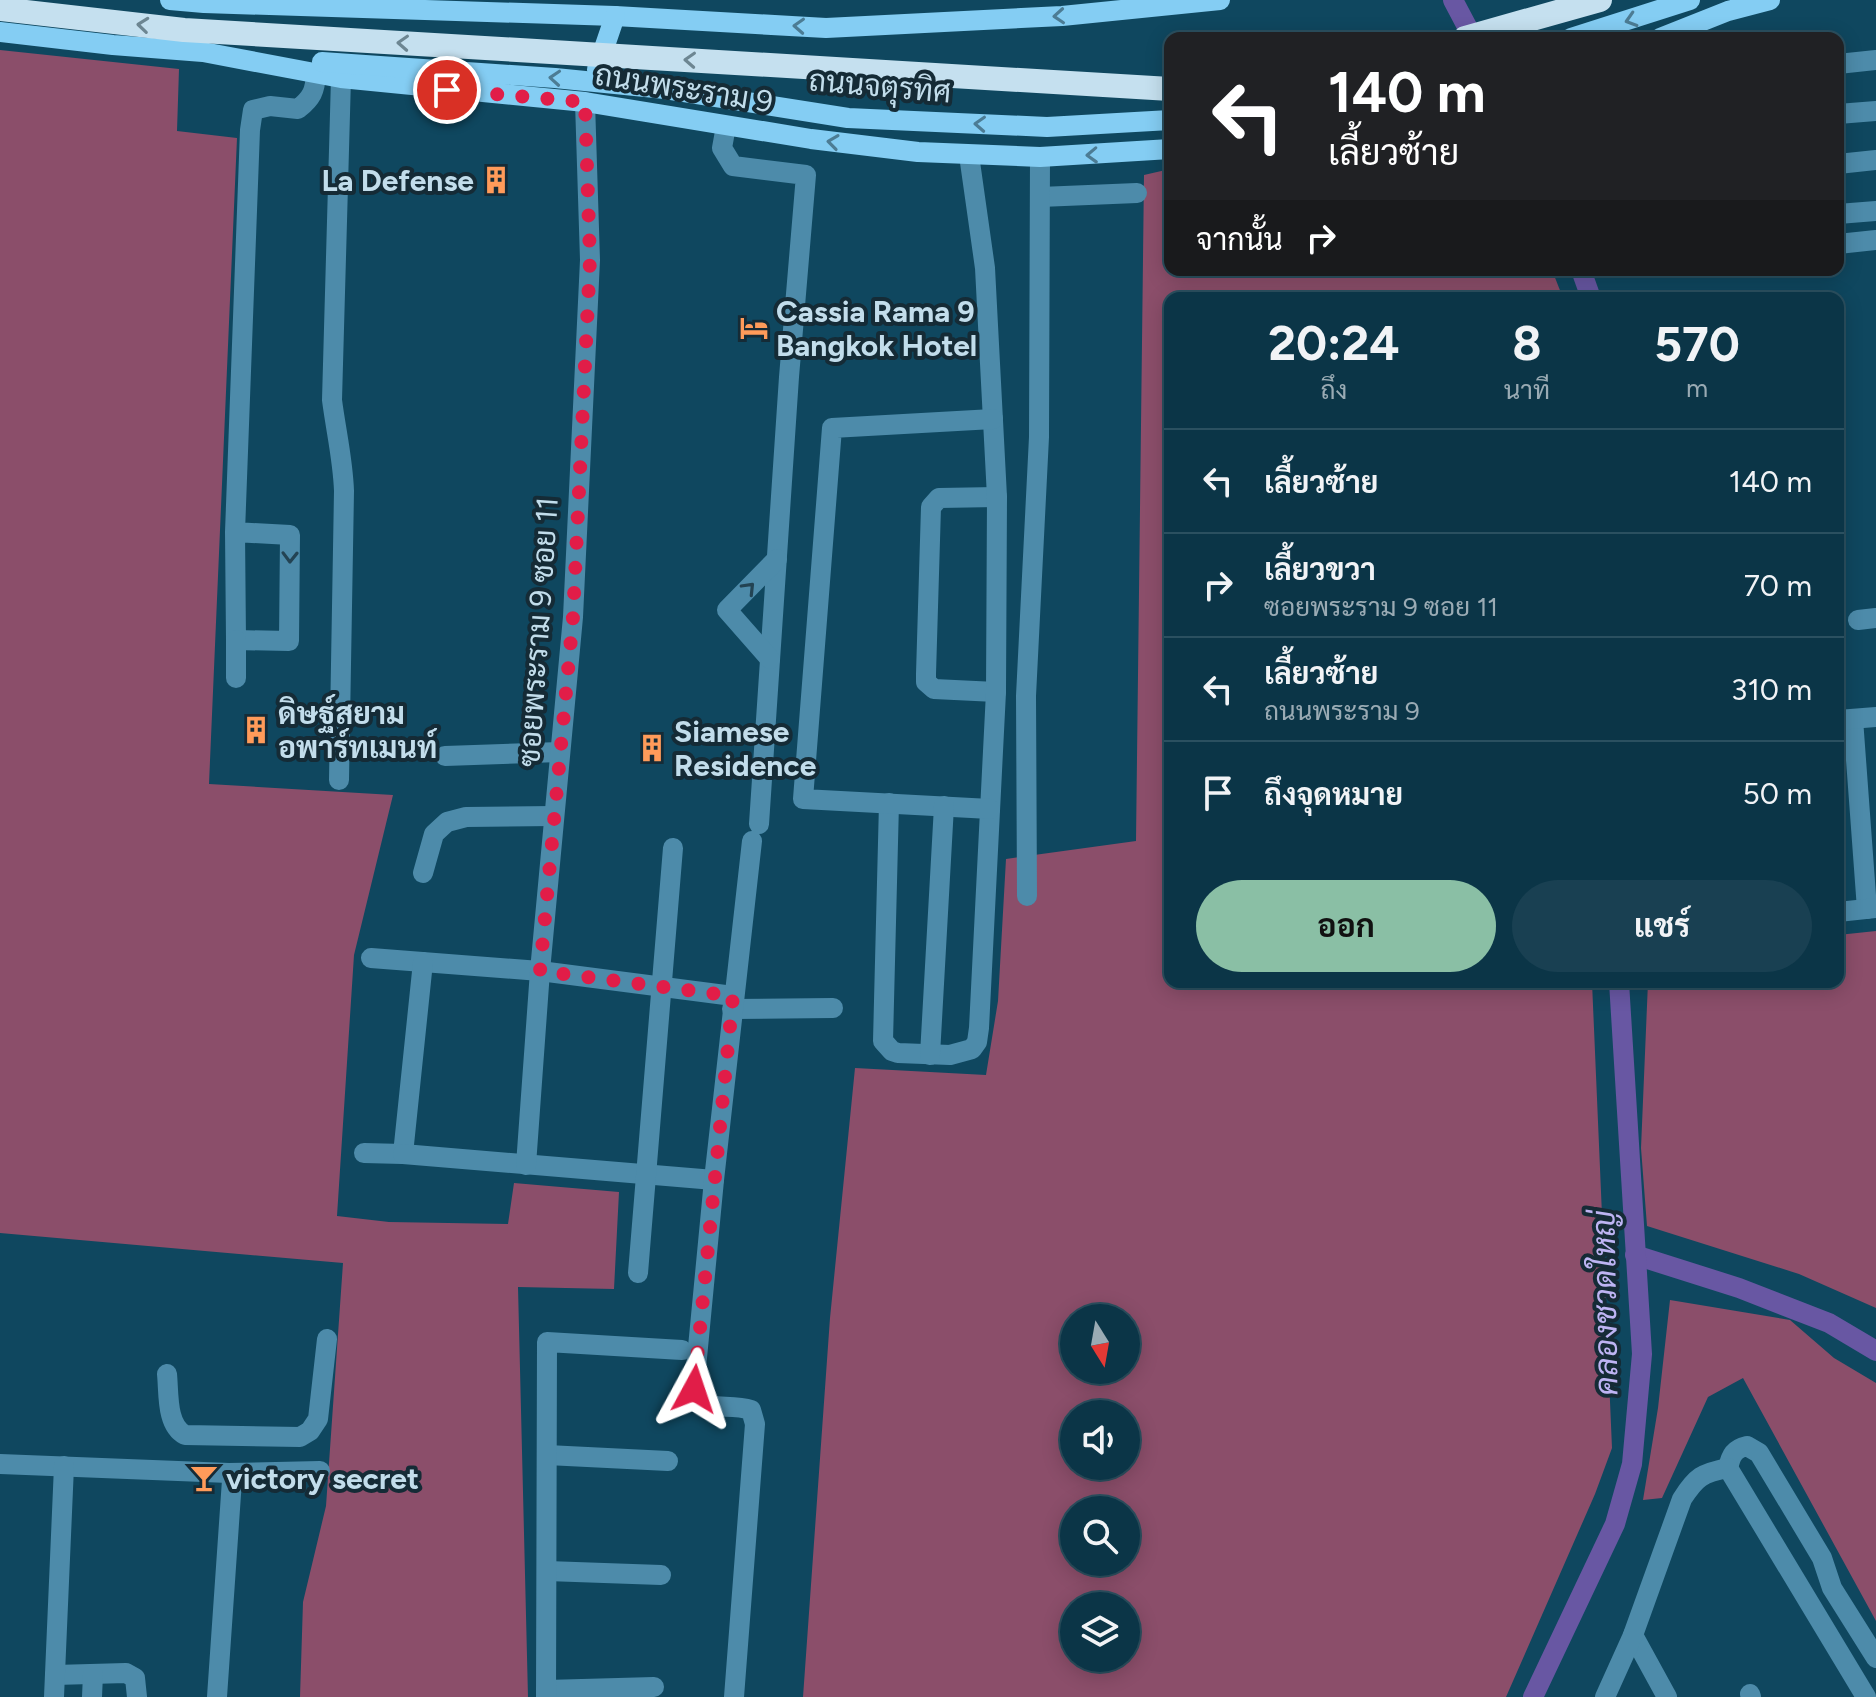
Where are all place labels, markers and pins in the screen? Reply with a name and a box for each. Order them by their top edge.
pin [413,56,481,124]
place label: La Defense [321,162,474,199]
building icon: La Defense [481,165,511,195]
place label: Cassia Rama 9 Bangkok Hotel [776,293,977,364]
hotel icon: Cassia Rama 9 Bangkok Hotel [739,313,769,343]
place label: ดิษฐ์สยาม อพาร์ทเมนท์ [278,694,438,766]
place label: Siamese Residence [674,713,817,784]
building icon: ดิษฐ์สยาม อพาร์ทเมนท์ [241,715,271,745]
building icon: Siamese Residence [637,733,667,763]
place label: victory secret [226,1460,419,1497]
bar icon: victory secret [189,1463,219,1493]

